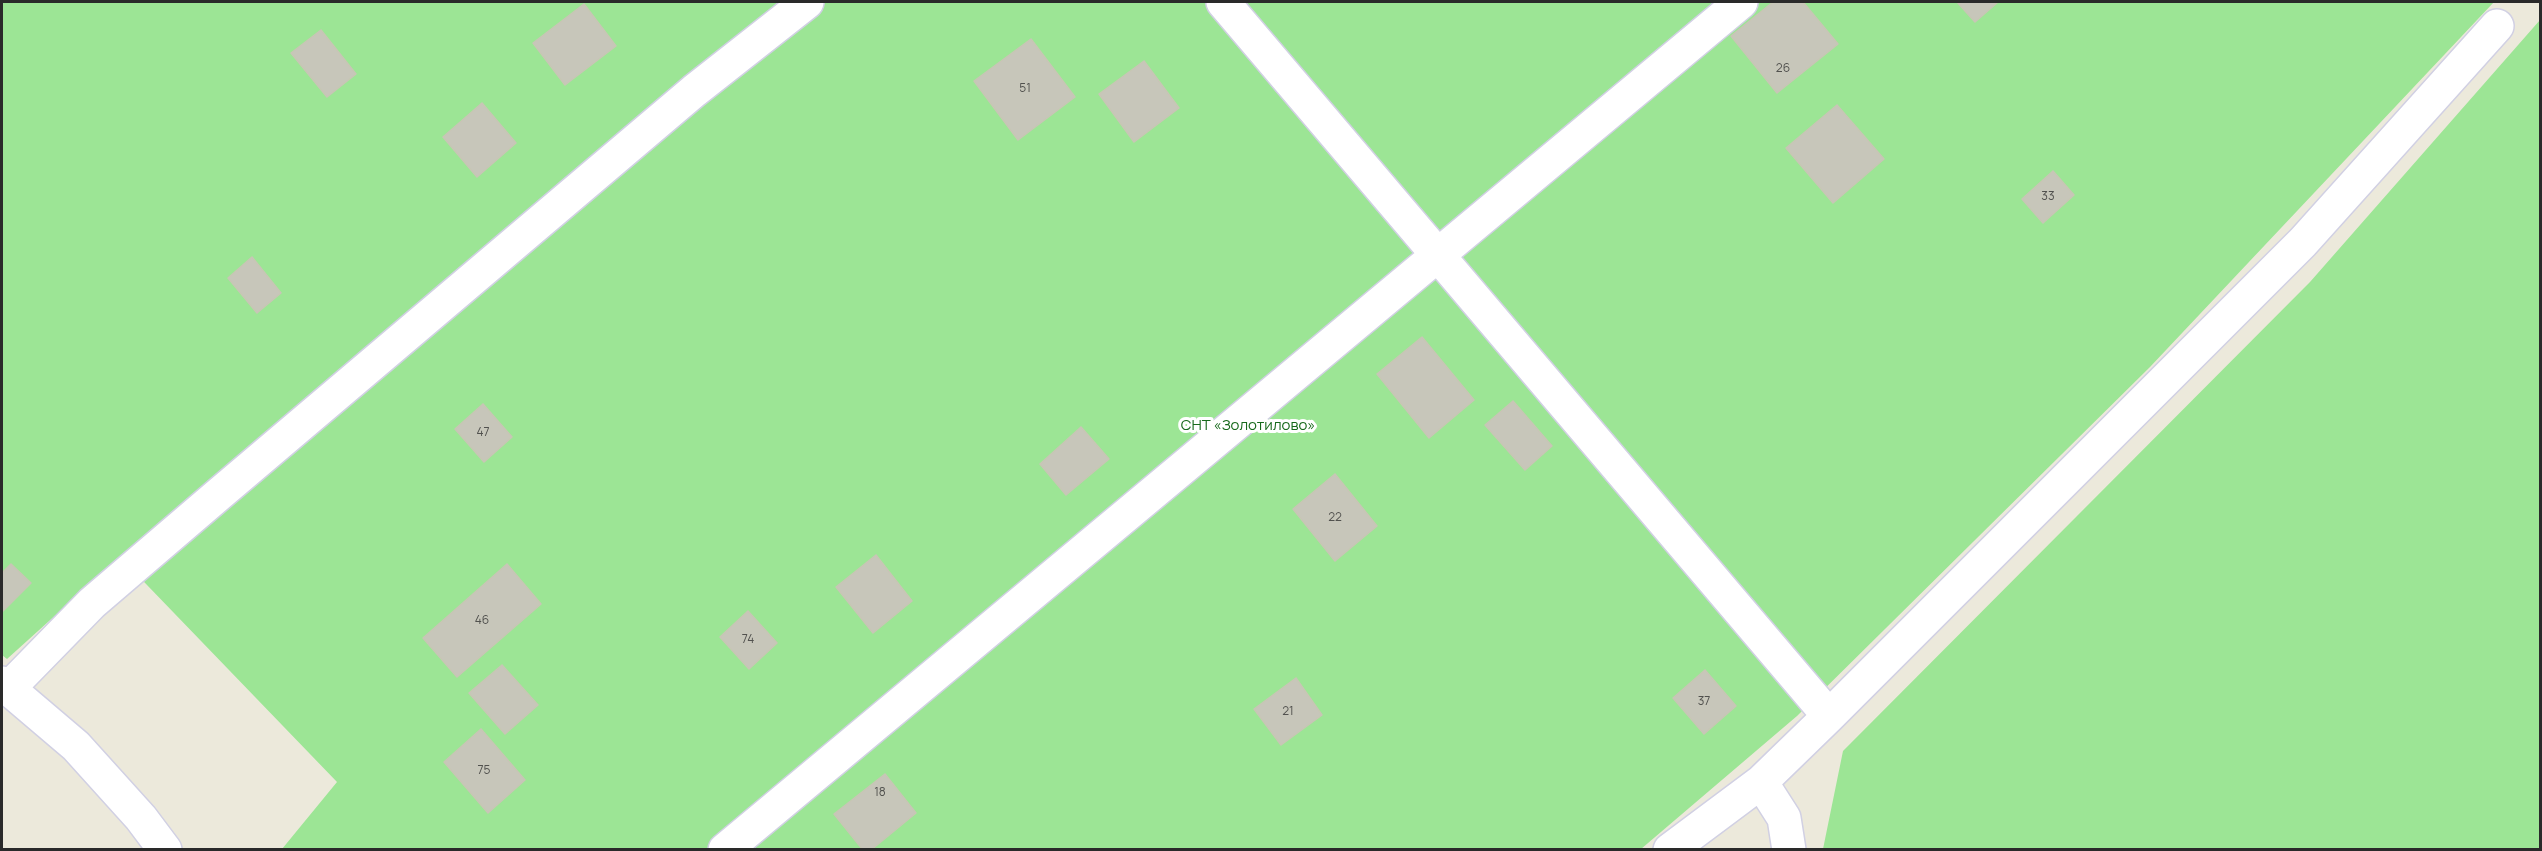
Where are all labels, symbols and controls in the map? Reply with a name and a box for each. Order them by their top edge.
house number: 26 [1776,62,1790,76]
house number: 51 [1019,82,1031,96]
house number: 33 [2041,190,2055,204]
park label: СНТ «Золотилово» [1181,417,1315,435]
house number: 47 [476,426,490,440]
house number: 22 [1328,511,1342,525]
house number: 46 [475,614,489,628]
house number: 74 [742,633,754,647]
house number: 37 [1698,695,1710,709]
house number: 21 [1282,705,1294,719]
house number: 75 [478,764,490,778]
house number: 18 [874,786,886,800]

